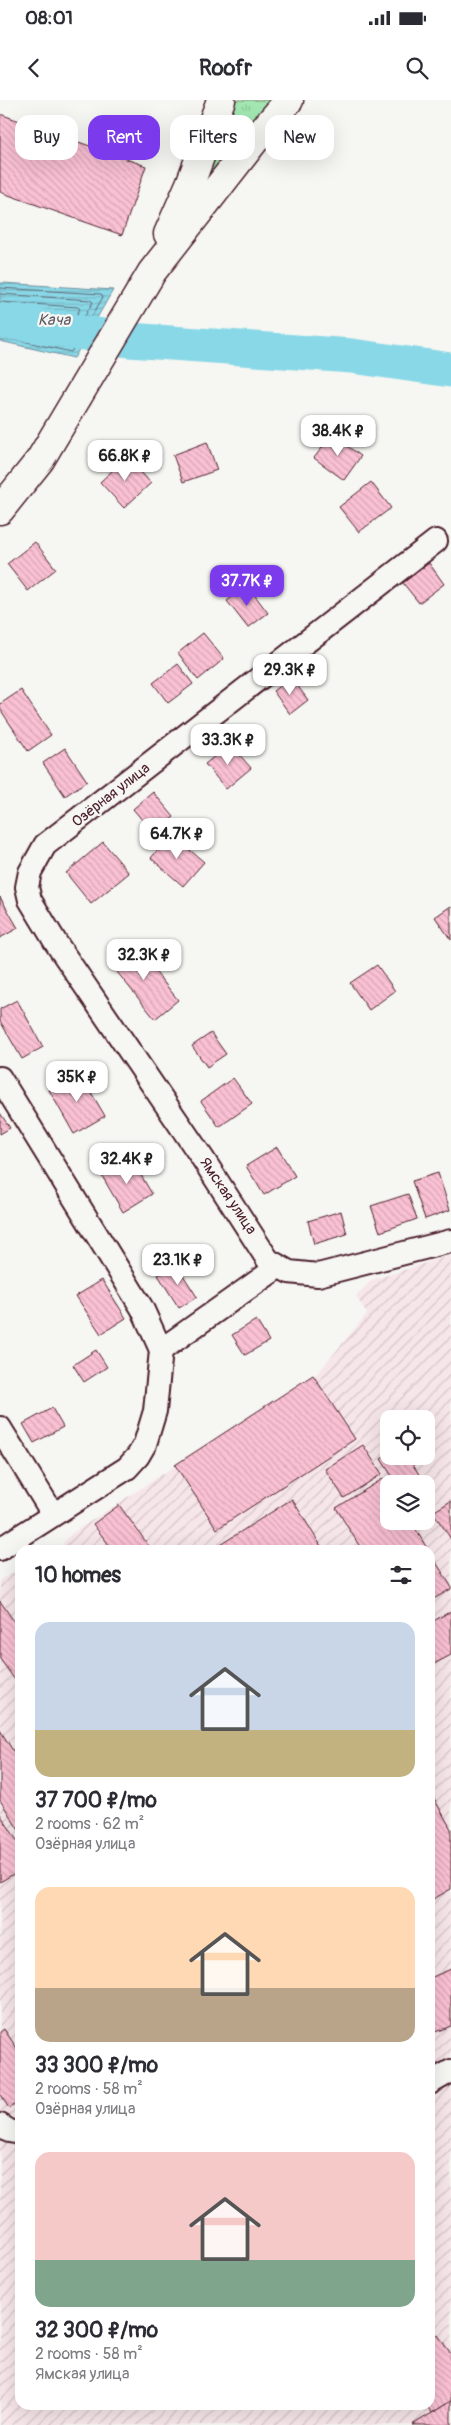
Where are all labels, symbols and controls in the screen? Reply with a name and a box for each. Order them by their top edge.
text: 08:01 [25,6,73,30]
icon: back [20,54,48,82]
text: Roofr [199,54,252,82]
icon: search [403,54,431,82]
chip: Buy [15,115,78,160]
chip: Rent [88,115,160,160]
chip: Filters [170,115,255,160]
chip: New [265,115,334,160]
water label: Кача [38,310,72,330]
pin: 38.4K ₽ [292,414,384,457]
text: 38.4K ₽ [312,421,364,441]
pin: 66.8K ₽ [79,440,171,482]
text: 66.8K ₽ [99,446,151,466]
pin: 37.7K ₽ [201,564,293,607]
text: 37.7K ₽ [221,571,273,591]
pin: 29.3K ₽ [244,654,336,696]
text: 29.3K ₽ [264,660,316,680]
pin: 33.3K ₽ [182,724,274,766]
text: 33.3K ₽ [201,730,255,750]
street label: Озёрная улица [68,759,154,831]
pin: 64.7K ₽ [131,818,223,860]
text: 64.7K ₽ [150,824,204,844]
pin: 32.3K ₽ [98,938,190,981]
text: 32.3K ₽ [117,945,171,965]
pin: 35K ₽ [42,1060,112,1103]
text: 35K ₽ [57,1067,97,1087]
pin: 32.4K ₽ [81,1142,173,1185]
text: 32.4K ₽ [100,1149,154,1169]
street label: Ямская улица [195,1154,261,1238]
pin: 23.1K ₽ [132,1244,224,1286]
text: 23.1K ₽ [153,1250,203,1270]
map controls [380,1410,435,1530]
button: locate [380,1410,435,1465]
button: layers [380,1475,435,1530]
icon: filters [387,1561,415,1589]
text: 10 homes [35,1562,121,1589]
icon: home [180,1654,270,1744]
text: 37 700 ₽/mo [35,1787,157,1814]
text: 2 rooms · 62 m² [35,1814,144,1834]
text: Озёрная улица [35,1834,135,1854]
icon: home [180,1919,270,2009]
text: 33 300 ₽/mo [35,2052,158,2079]
text: 2 rooms · 58 m² [35,2079,143,2099]
text: Озёрная улица [35,2099,135,2119]
icon: home [180,2184,270,2274]
text: 32 300 ₽/mo [35,2317,158,2344]
text: 2 rooms · 58 m² [35,2344,143,2364]
text: Ямская улица [35,2364,129,2384]

